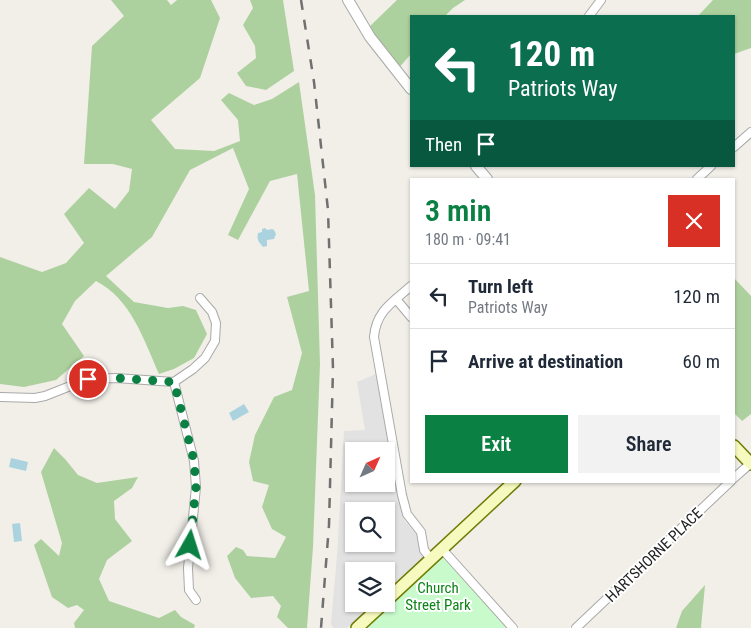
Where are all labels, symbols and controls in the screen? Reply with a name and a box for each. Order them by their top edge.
text: 120 m [508,34,595,75]
icon: left [425,35,490,100]
text: Patriots Way [508,76,617,101]
icon: arrive [472,130,500,158]
text: Then [425,133,462,156]
text: 3 min [425,193,491,228]
button: close [668,195,720,247]
text: 180 m · 09:41 [425,230,511,249]
text: Turn left [468,275,533,298]
icon: left [425,282,453,310]
text: 120 m [673,285,720,308]
text: Patriots Way [468,298,548,317]
icon: arrive [425,347,453,375]
text: Arrive at destination [468,350,623,373]
text: 60 m [683,350,720,373]
pin [67,358,109,400]
icon: arrive [74,365,102,393]
button: Exit [425,415,568,473]
button: Share [578,415,720,473]
north arrow [345,442,395,492]
map controls [345,442,395,612]
button: search [345,502,395,552]
street label: HARTSHORNE PLACE [602,504,706,606]
position arrow [163,518,215,570]
button: layers [345,562,395,612]
park label: Church Street Park [405,579,471,614]

